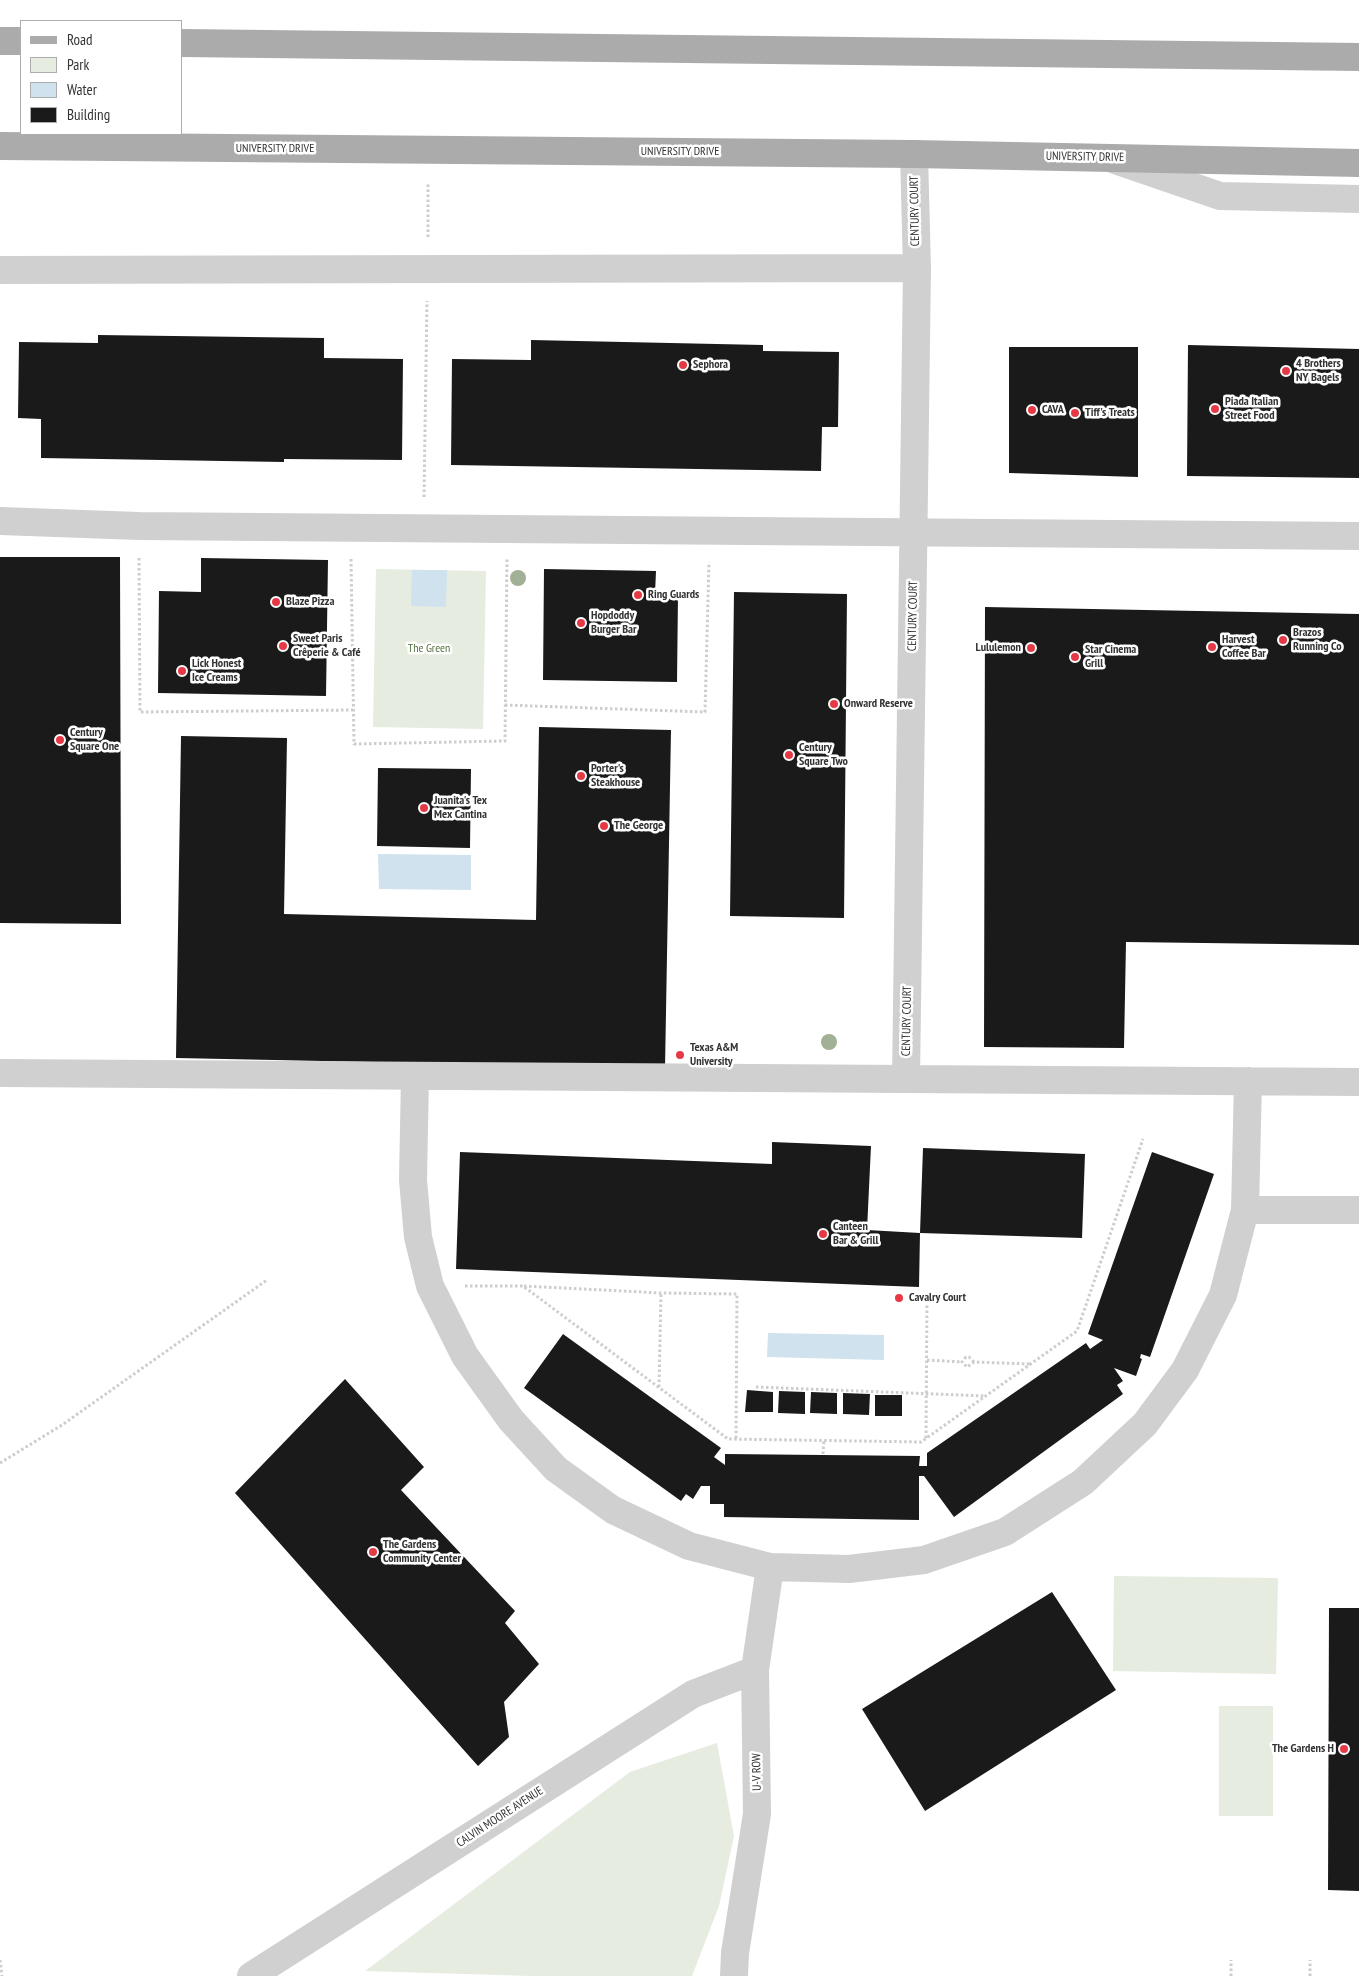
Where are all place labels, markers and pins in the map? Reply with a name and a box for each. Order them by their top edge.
place label: 4 Brothers NY Bagels [1296,357,1341,385]
place label: Sephora [693,358,728,372]
marker: Sephora [677,359,689,371]
marker: 4 Brothers NY Bagels [1280,365,1292,377]
place label: Piada Italian Street Food [1225,395,1278,423]
place label: CAVA [1042,403,1064,417]
marker: Piada Italian Street Food [1209,403,1221,415]
marker: CAVA [1026,404,1038,416]
place label: Tiff's Treats [1085,406,1135,420]
marker: Tiff's Treats [1069,407,1081,419]
place label: Ring Guards [648,588,699,602]
marker: Ring Guards [632,589,644,601]
place label: Blaze Pizza [286,595,334,609]
marker: Blaze Pizza [270,596,282,608]
place label: Hopdoddy Burger Bar [591,609,637,637]
marker: Hopdoddy Burger Bar [575,617,587,629]
place label: Brazos Running Co [1293,626,1342,654]
place label: Sweet Paris Crêperie & Café [293,632,361,660]
place label: Harvest Coffee Bar [1222,633,1266,661]
marker: Brazos Running Co [1277,634,1289,646]
marker: Sweet Paris Crêperie & Café [277,640,289,652]
place label: Lululemon [976,641,1021,655]
marker: Harvest Coffee Bar [1206,641,1218,653]
marker: Lululemon [1025,642,1037,654]
place label: Star Cinema Grill [1085,643,1136,671]
marker: Star Cinema Grill [1069,651,1081,663]
place label: Lick Honest Ice Creams [192,657,241,685]
marker: Lick Honest Ice Creams [176,665,188,677]
place label: Onward Reserve [844,697,913,711]
marker: Onward Reserve [828,698,840,710]
place label: Century Square One [70,726,119,754]
marker: Century Square One [54,734,66,746]
place label: Century Square Two [799,741,848,769]
marker: Century Square Two [783,749,795,761]
place label: Porter's Steakhouse [591,762,640,790]
marker: Porter's Steakhouse [575,770,587,782]
place label: Juanita's Tex Mex Cantina [434,794,487,822]
marker: Juanita's Tex Mex Cantina [418,802,430,814]
place label: The George [614,819,663,833]
marker: The George [598,820,610,832]
place label: Texas A&M University [690,1041,738,1069]
marker: Texas A&M University [674,1049,686,1061]
place label: Canteen Bar & Grill [833,1220,878,1248]
marker: Canteen Bar & Grill [817,1228,829,1240]
place label: Cavalry Court [909,1291,966,1305]
marker: Cavalry Court [893,1292,905,1304]
place label: The Gardens Community Center [383,1538,461,1566]
marker: The Gardens Community Center [367,1546,379,1558]
place label: The Gardens H [1272,1742,1334,1756]
marker: The Gardens H [1338,1743,1350,1755]

